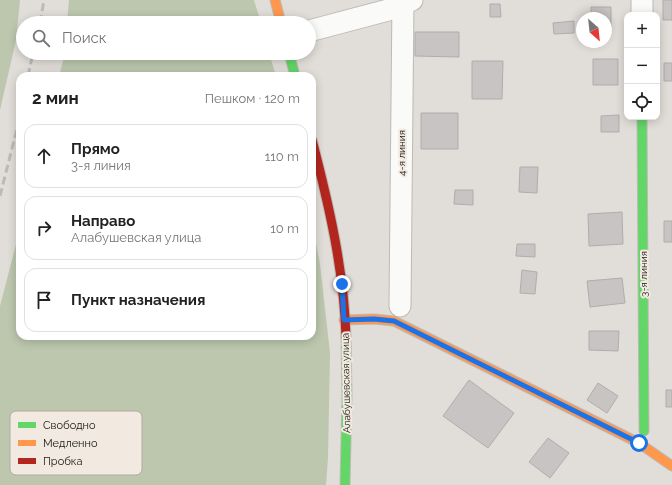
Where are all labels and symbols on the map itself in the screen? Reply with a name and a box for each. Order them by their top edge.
north arrow [576,12,612,48]
street label: 4-я линия [396,130,407,176]
street label: 3-я линия [638,251,649,297]
route end [333,275,351,293]
street label: Алабушевская улица [340,333,352,433]
legend [10,411,142,475]
text: Свободно [43,419,96,432]
route start [630,434,648,452]
text: Медленно [43,437,98,450]
text: Пробка [43,455,83,468]

